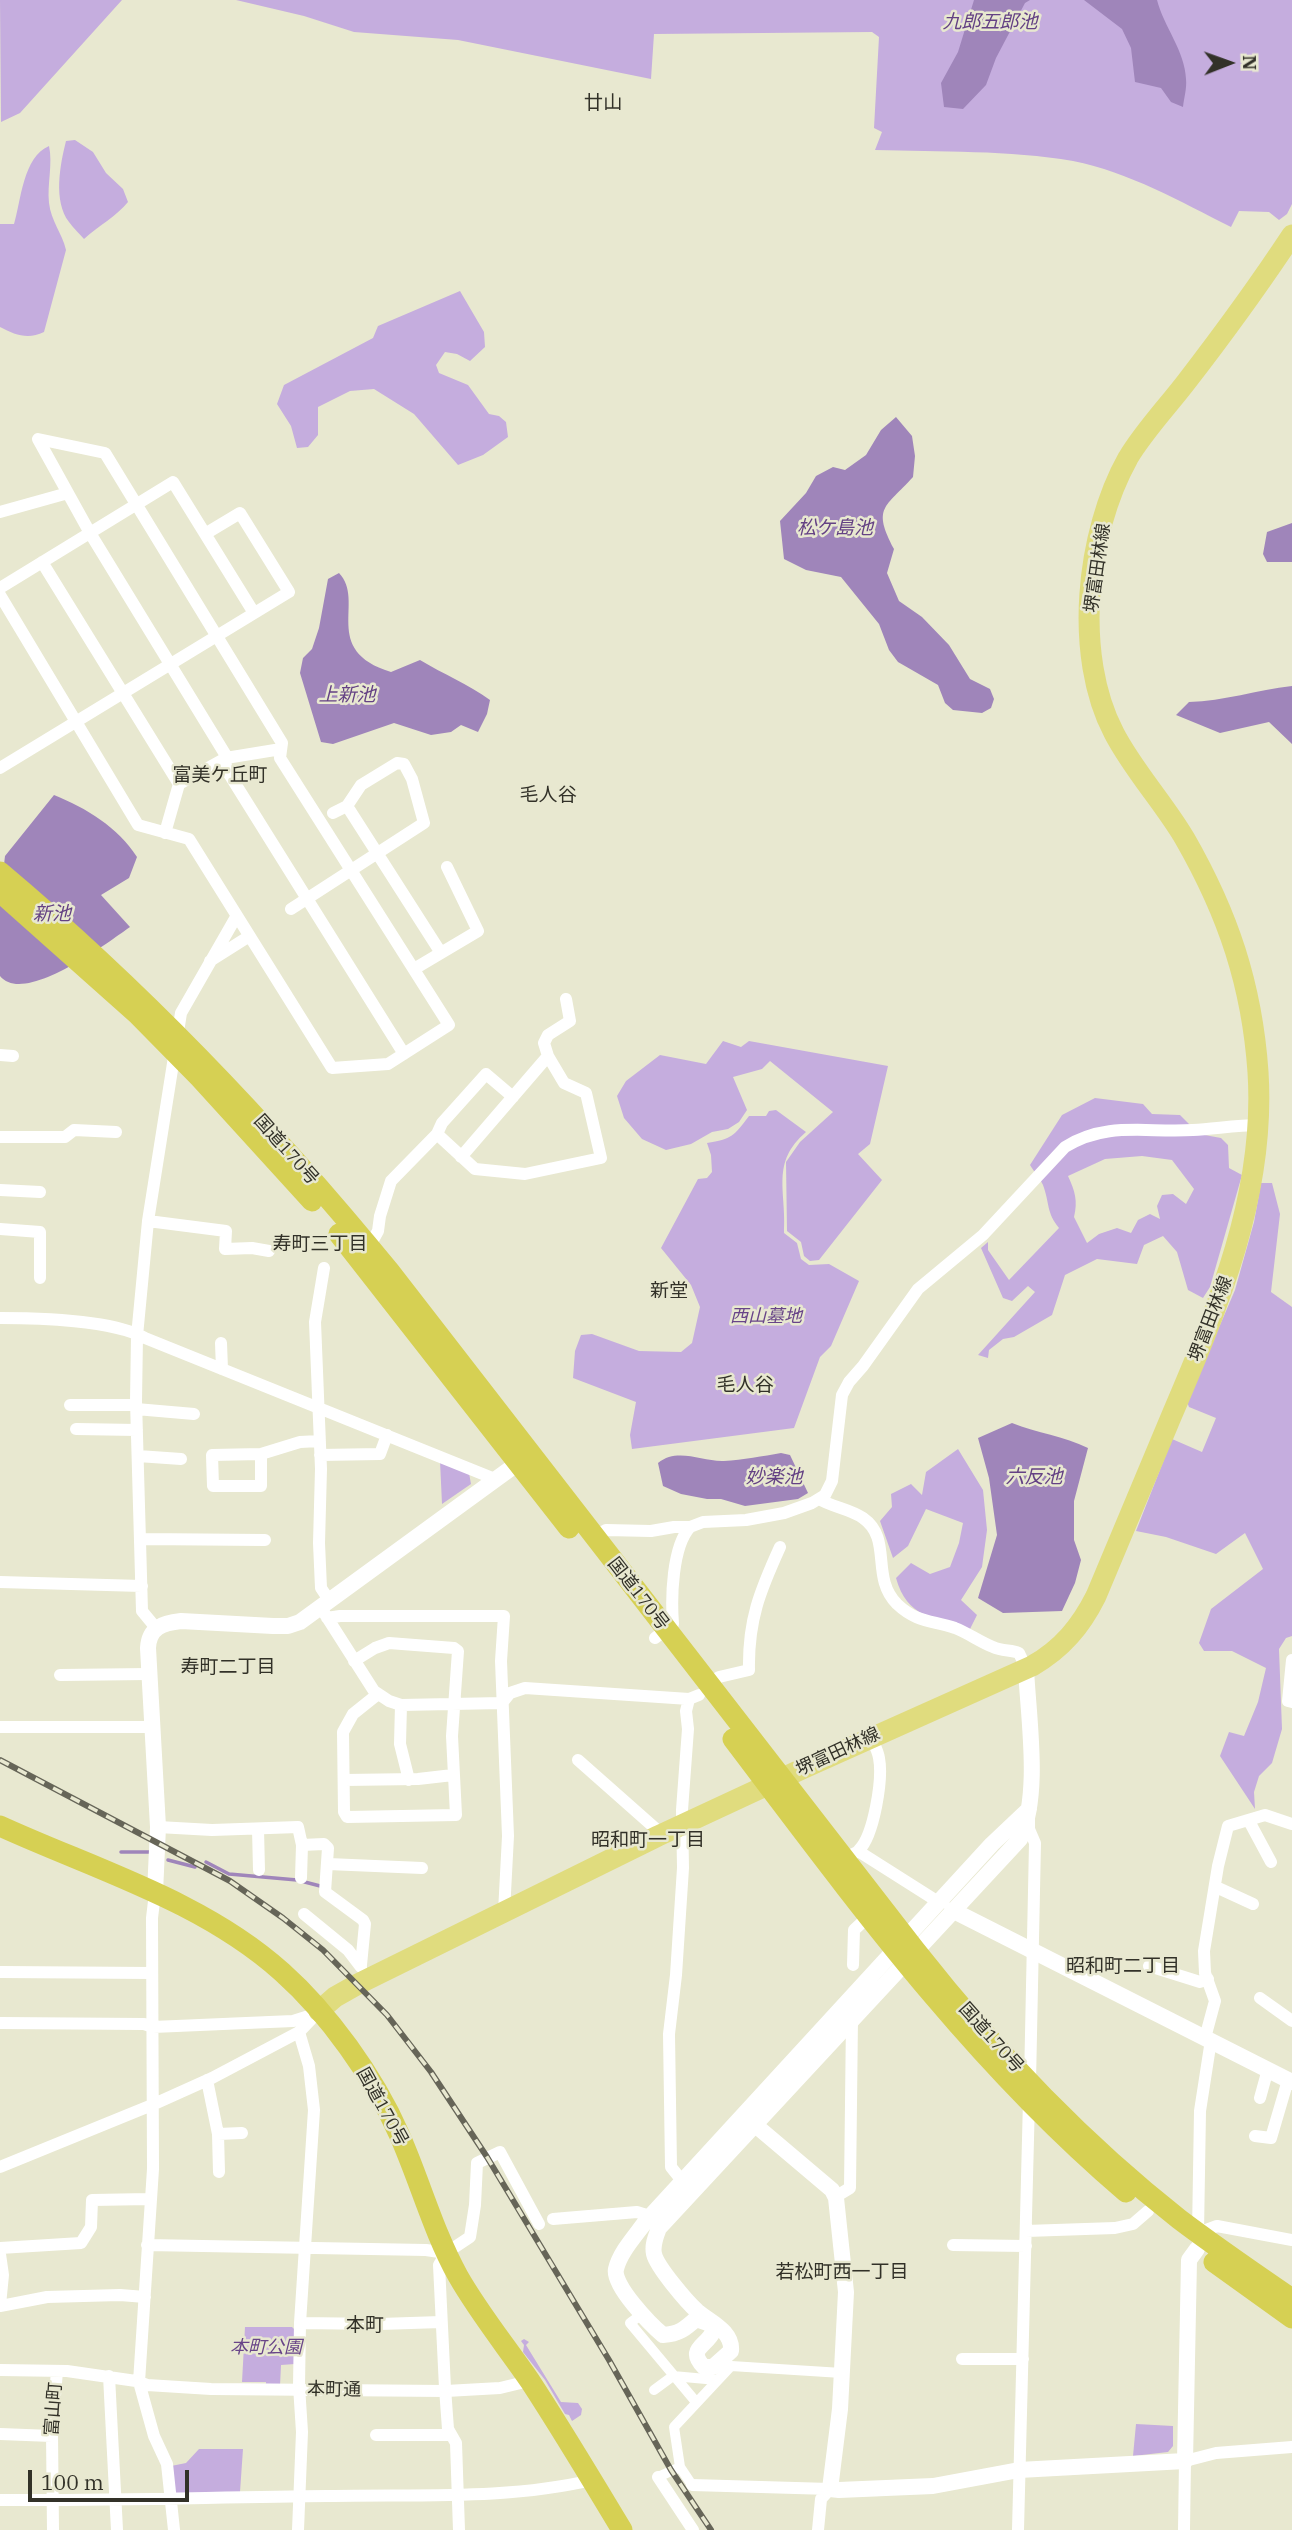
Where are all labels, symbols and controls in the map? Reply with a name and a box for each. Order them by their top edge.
water label: 九郎五郎池 [943,12,1037,34]
north arrow [1194,28,1264,98]
text: N [1238,55,1262,70]
district label: 廿山 [584,93,622,115]
water label: 松ケ島池 [797,518,873,540]
street label: 堺富田林線 [1081,522,1115,614]
water label: 上新池 [319,685,375,707]
district label: 富美ケ丘町 [173,765,267,787]
district label: 毛人谷 [520,785,576,807]
water label: 新池 [33,904,71,926]
street label: 国道170号 [249,1111,323,1189]
district label: 寿町三丁目 [273,1234,367,1256]
street label: 堺富田林線 [1185,1273,1237,1365]
district label: 新堂 [650,1281,688,1303]
park label: 西山墓地 [730,1306,802,1328]
district label: 毛人谷 [717,1375,773,1397]
water label: 妙楽池 [746,1467,802,1489]
water label: 六反池 [1006,1467,1062,1489]
street label: 国道170号 [603,1553,673,1635]
district label: 寿町二丁目 [181,1657,275,1679]
street label: 堺富田林線 [793,1723,883,1781]
district label: 昭和町一丁目 [591,1830,705,1852]
district label: 昭和町二丁目 [1066,1956,1180,1978]
street label: 国道170号 [954,1999,1028,2077]
street label: 国道170号 [352,2064,412,2150]
district label: 若松町西一丁目 [776,2262,908,2284]
district label: 本町 [346,2315,384,2337]
park label: 本町公園 [230,2337,302,2359]
street label: 本町通 [307,2379,361,2401]
street label: 富山町 [41,2381,67,2437]
scale bar [32,2456,192,2500]
text: 100 m [41,2468,104,2496]

